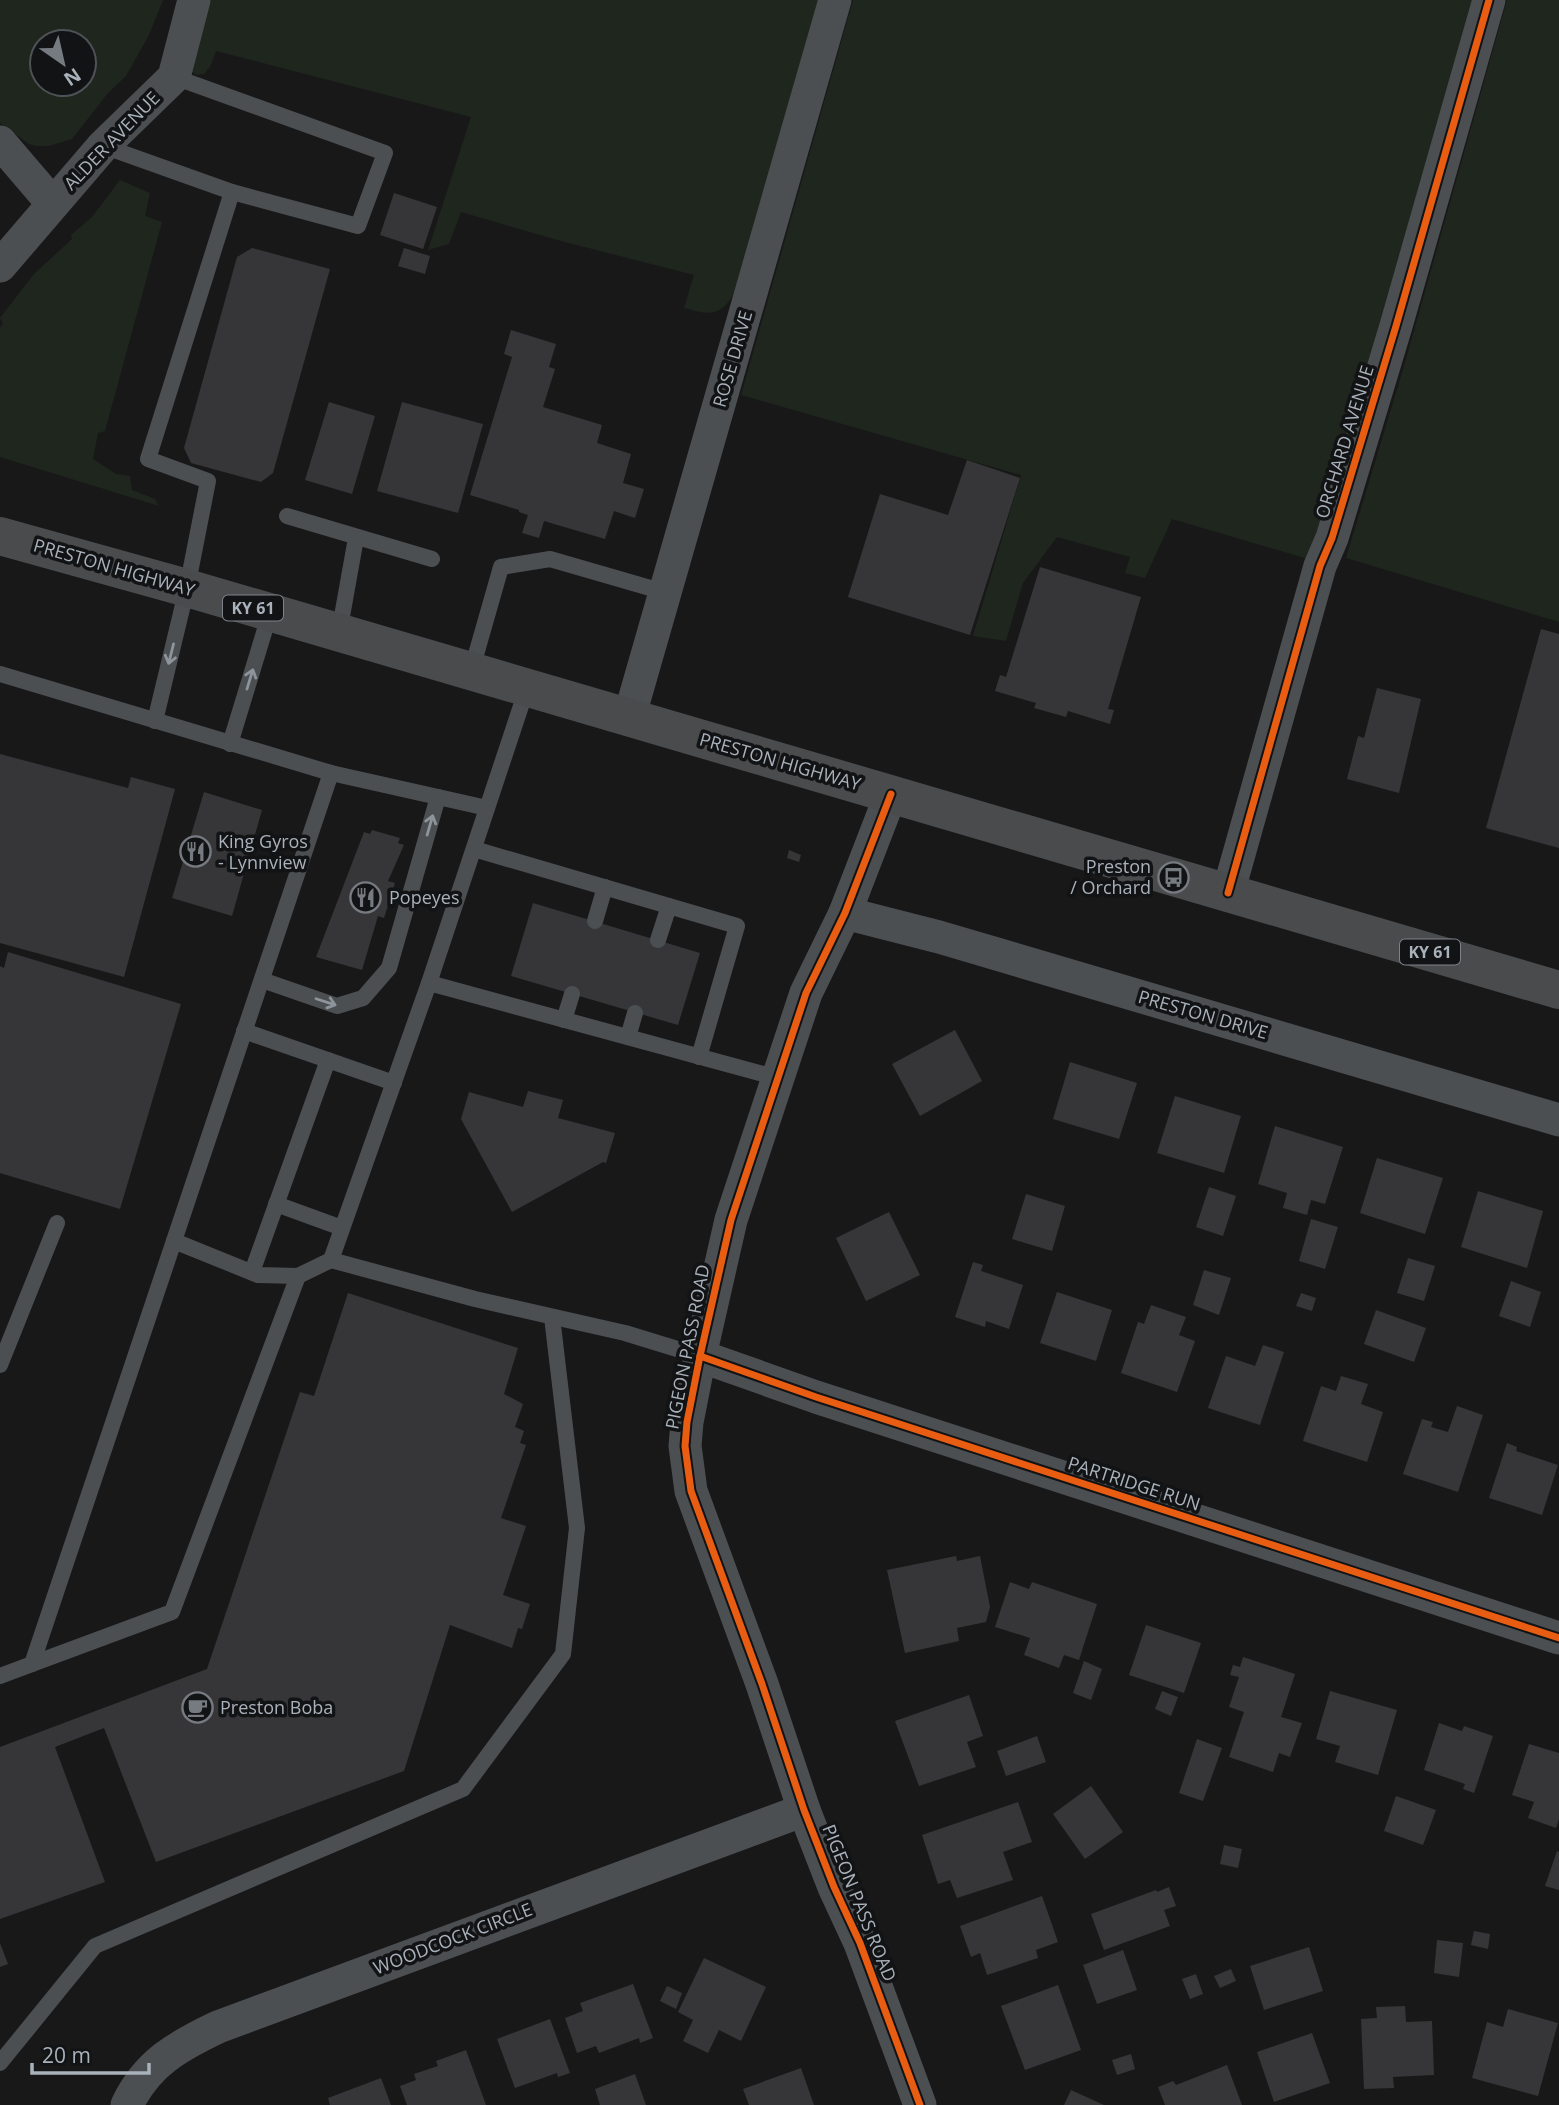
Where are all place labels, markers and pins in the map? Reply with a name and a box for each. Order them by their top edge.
place label: King Gyros - Lynnview [218,829,308,874]
restaurant icon: King Gyros - Lynnview [178,835,212,869]
place label: Preston / Orchard [1070,854,1151,899]
bus stop icon: Preston / Orchard [1157,860,1191,894]
restaurant icon: Popeyes [349,881,383,915]
place label: Popeyes [389,885,459,909]
cafe icon: Preston Boba [180,1691,214,1725]
place label: Preston Boba [220,1695,333,1719]

